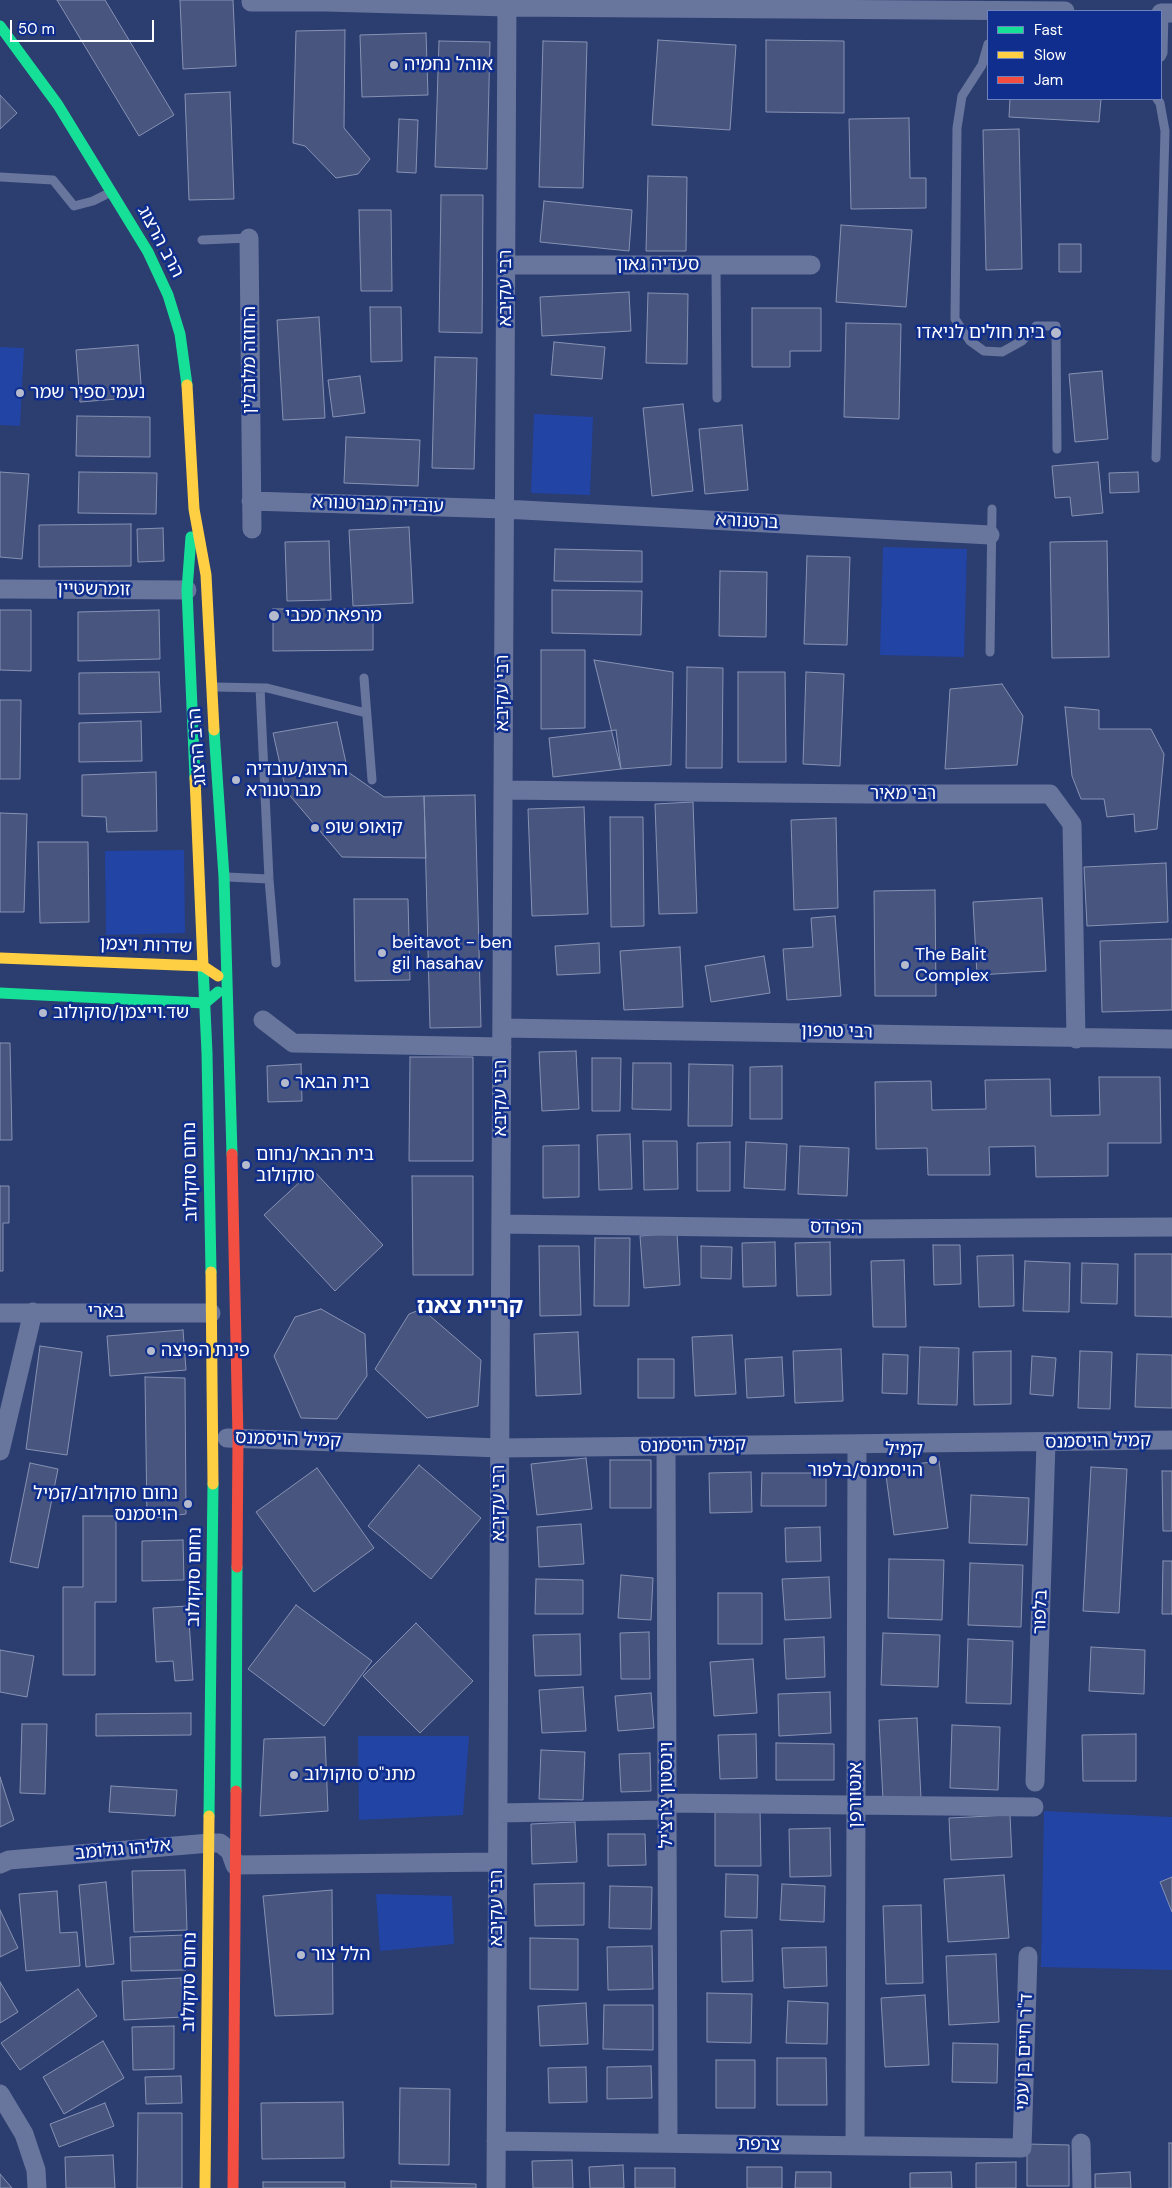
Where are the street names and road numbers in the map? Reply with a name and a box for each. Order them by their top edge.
street label: הרב הרצוג [132,203,188,281]
street label: רבי עקיבא [495,250,517,326]
street label: סעדיה גאון [617,254,699,276]
street label: החוזה מלובלין [239,306,261,414]
street label: עובדיה מברטנורא [312,492,444,518]
street label: ברטנורא [715,510,779,534]
street label: זומרשטיין [57,579,131,601]
street label: רבי עקיבא [492,655,514,731]
street label: הרב הרצוג [185,707,211,787]
street label: רבי מאיר [870,783,936,805]
street label: שדרות ויצמן [99,934,193,958]
street label: רבי טרפון [801,1021,873,1043]
street label: רבי עקיבא [490,1060,512,1136]
street label: נחום סוקולוב [179,1122,203,1222]
street label: הפרדס [810,1217,862,1239]
street label: בארי [88,1301,124,1323]
street label: קמיל הויסמנס [234,1427,342,1453]
street label: קמיל הויסמנס [1045,1430,1151,1454]
street label: קמיל הויסמנס [640,1434,746,1458]
street label: רבי עקיבא [488,1465,510,1541]
street label: נחום סוקולוב [183,1527,207,1627]
street label: בלפור [1029,1589,1053,1635]
street label: וינסטון צ'רצ'יל [656,1742,678,1848]
street label: אנטוורפן [845,1762,867,1828]
street label: אליהו גולומב [74,1835,172,1865]
street label: רבי עקיבא [486,1870,508,1946]
street label: נחום סוקולוב [178,1932,202,2032]
street label: ד"ר חיים בן עמי [1012,1993,1038,2111]
street label: צרפת [738,2134,780,2156]

